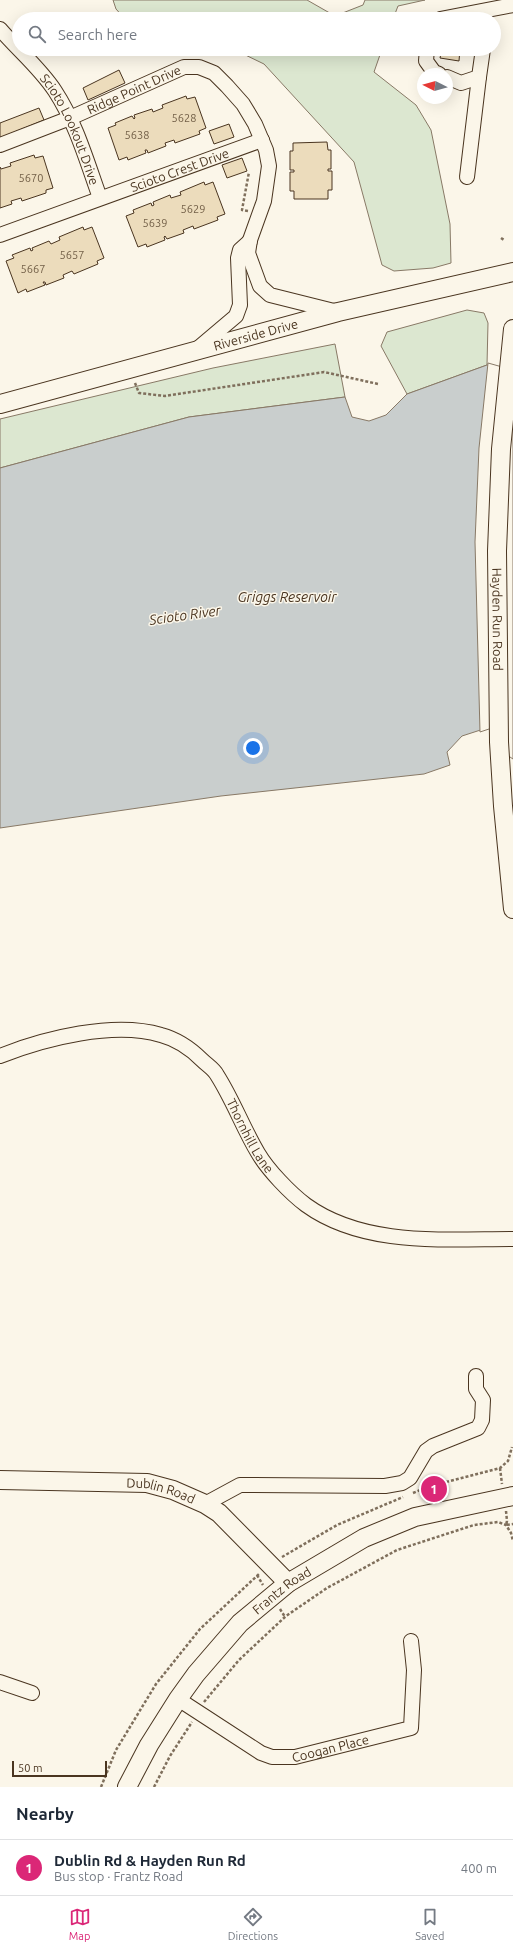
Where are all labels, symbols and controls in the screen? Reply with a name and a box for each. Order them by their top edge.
search box [12,12,501,56]
icon: search [26,23,48,45]
text: Search here [58,26,137,43]
street label: Ridge Point Drive [85,62,183,116]
north arrow [417,68,453,104]
street label: Scioto Lookout Drive [38,71,102,187]
house number: 5628 [172,112,196,124]
house number: 5638 [125,129,149,141]
street label: Scioto Crest Drive [128,146,231,194]
house number: 5670 [19,172,43,184]
house number: 5629 [181,203,205,215]
house number: 5639 [143,217,167,229]
house number: 5657 [60,249,84,261]
house number: 5667 [21,263,45,275]
street label: Riverside Drive [212,316,300,353]
street label: Hayden Run Road [490,568,505,671]
water label: Griggs Reservoir [237,589,337,605]
water label: Scioto River [147,602,222,628]
your location [243,738,263,758]
street label: Thornhill Lane [224,1096,277,1176]
pin: 1 [421,1474,447,1504]
street label: Dublin Road [126,1476,197,1506]
street label: Frantz Road [249,1564,313,1617]
street label: Coogan Place [290,1732,370,1765]
scale bar [12,1759,107,1778]
text: 50 m [18,1762,42,1774]
text: Nearby [16,1804,74,1823]
text: Dublin Rd & Hayden Run Rd [54,1852,246,1869]
text: 1 [25,1861,33,1875]
text: 400 m [461,1861,497,1875]
text: Bus stop · Frantz Road [54,1869,183,1883]
tab: Map [69,1906,91,1942]
tab: Directions [228,1906,278,1942]
tab: Saved [415,1906,444,1942]

